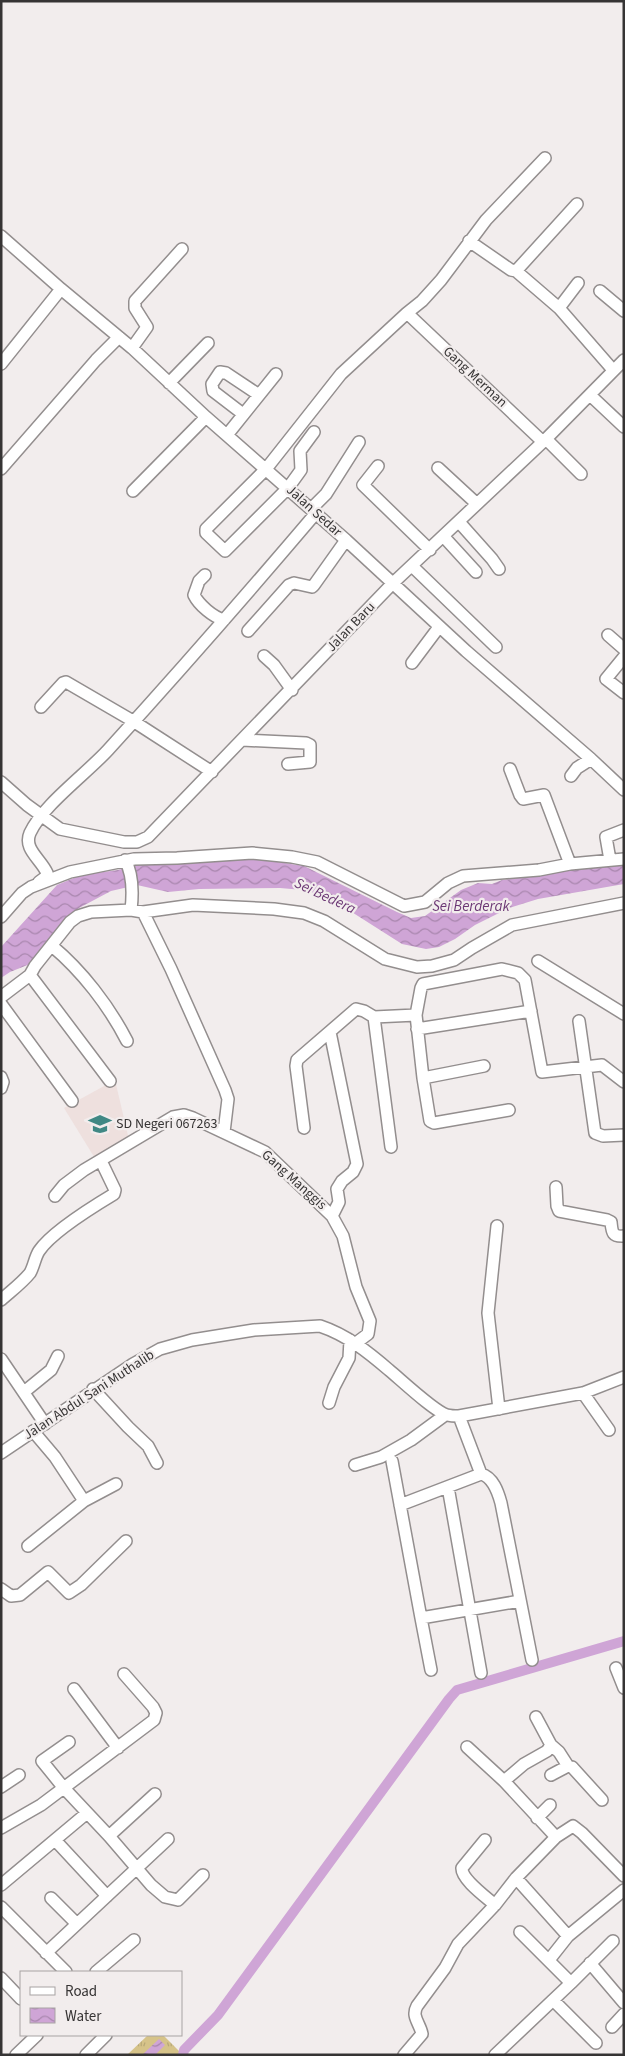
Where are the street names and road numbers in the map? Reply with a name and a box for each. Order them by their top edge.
street label: Gang Merman [438,342,512,412]
street label: Jalan Sedar [282,480,346,542]
street label: Jalan Baru [322,598,380,656]
street label: Gang Manggis [257,1145,331,1215]
street label: Jalan Abdul Sani Muthalib [20,1345,159,1445]

